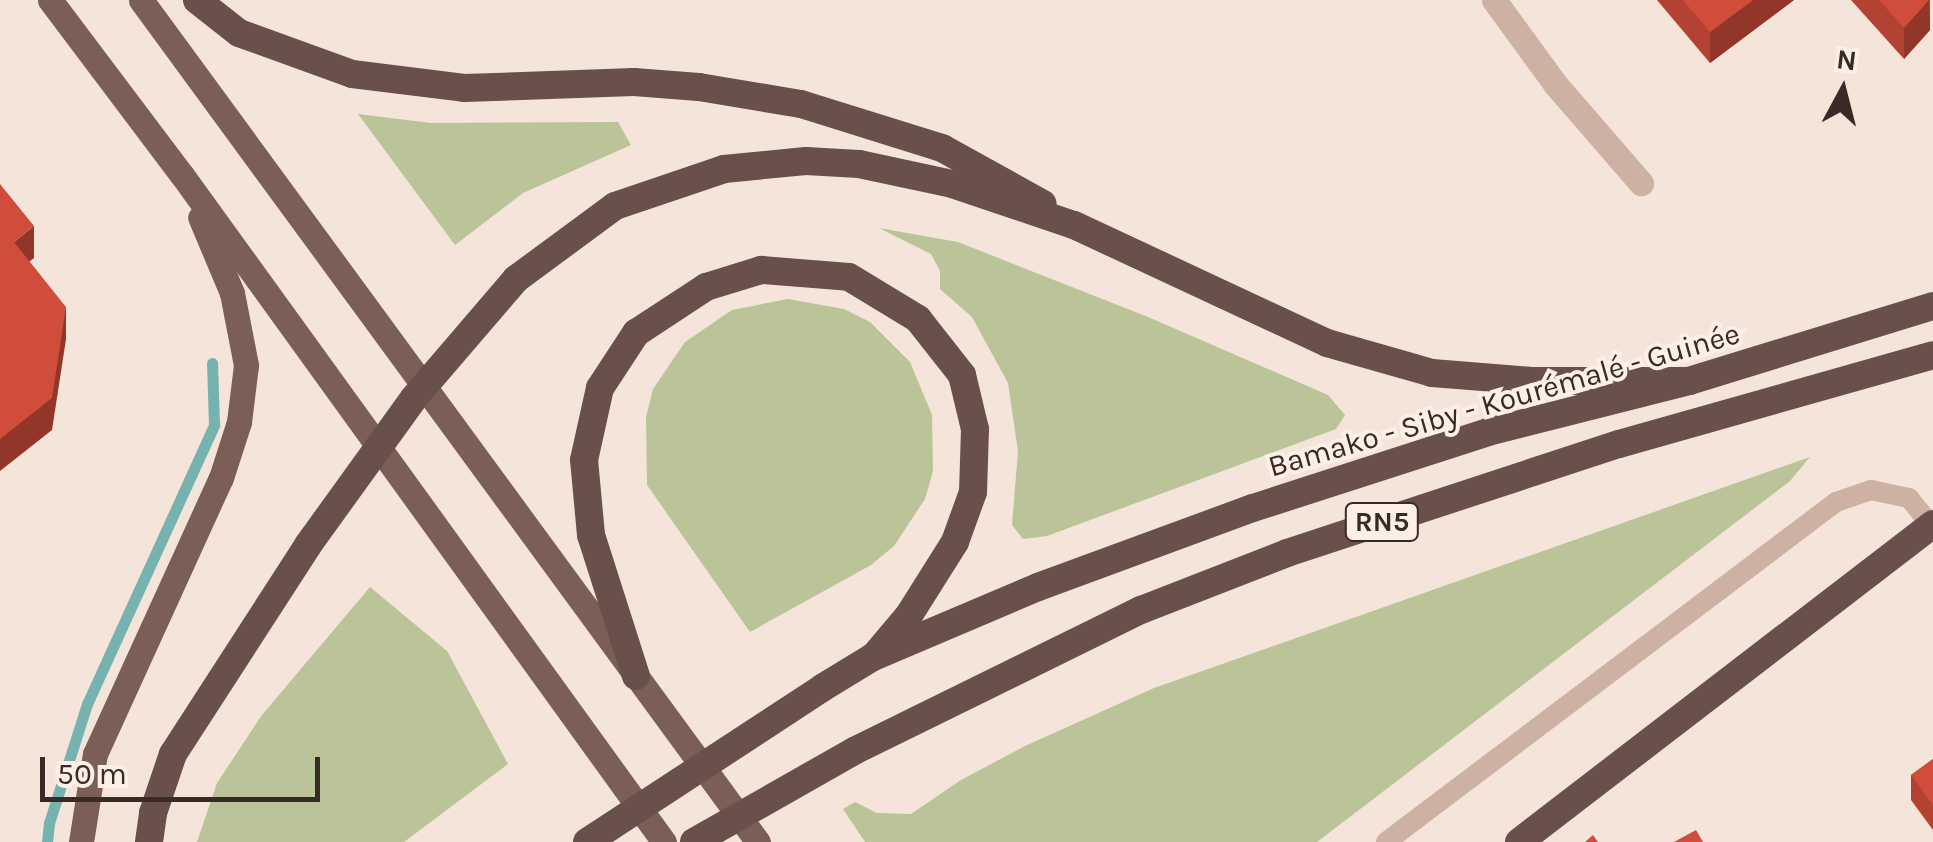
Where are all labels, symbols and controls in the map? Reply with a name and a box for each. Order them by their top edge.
north arrow [1793,40,1893,140]
text: N [1835,42,1859,77]
street label: Bamako - Siby - Kourémalé - Guinée [1264,315,1744,485]
road number: RN5 [1344,499,1420,545]
scale bar [45,737,325,799]
text: 50 m [57,756,127,792]

